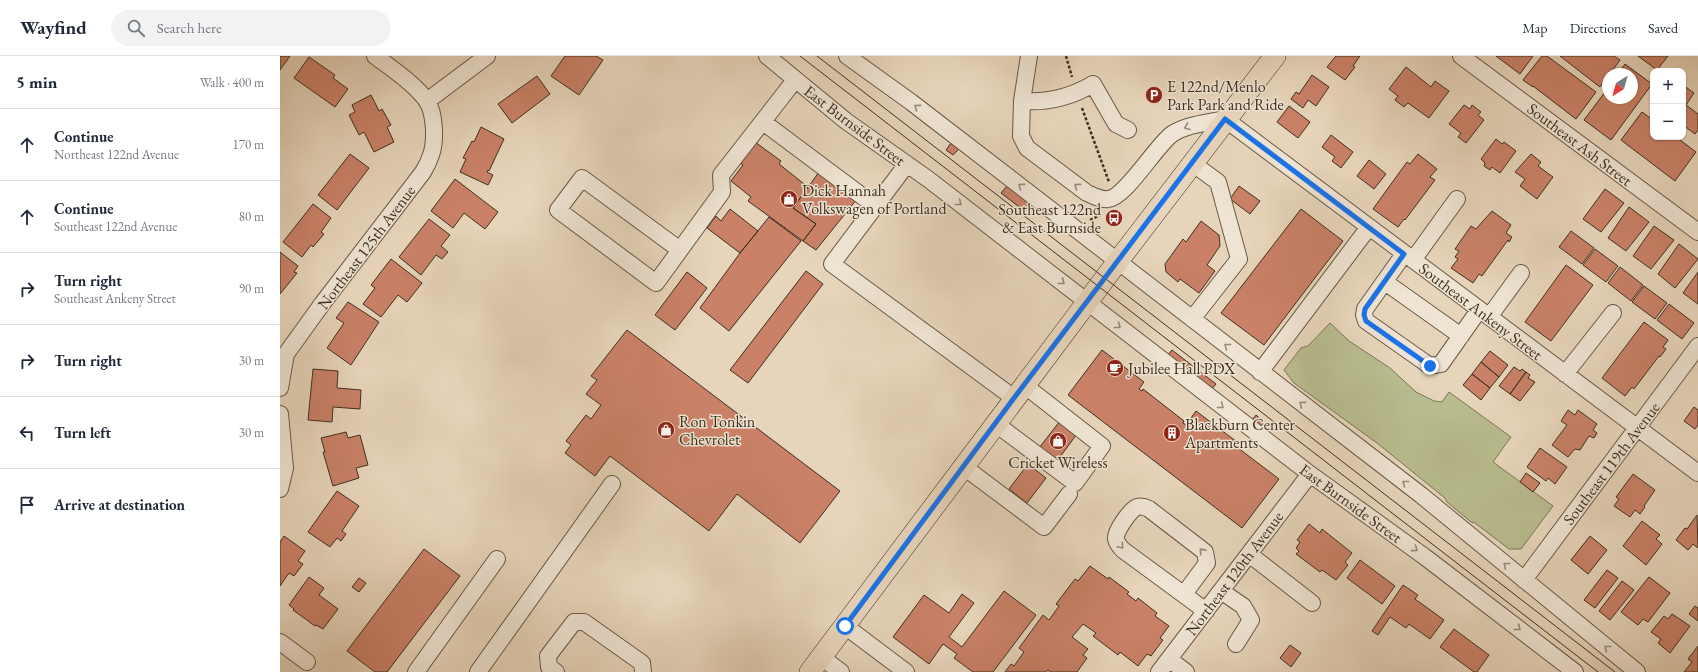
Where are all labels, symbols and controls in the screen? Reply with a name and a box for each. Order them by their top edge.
search box [111,10,391,46]
text: Wayfind [20,15,87,40]
icon: search [125,17,147,39]
text: Search here [157,18,222,37]
text: Map [1522,19,1548,37]
text: Directions [1570,19,1626,37]
text: Saved [1648,19,1678,37]
north arrow [1602,68,1638,104]
map controls [1650,68,1686,140]
button: + [1650,68,1686,104]
text: 5 min [16,71,57,93]
text: Walk · 400 m [200,74,264,91]
place label: E 122nd/Menlo Park Park and Ride [1167,76,1284,115]
street label: East Burnside Street [800,80,910,170]
parking icon: E 122nd/Menlo Park Park and Ride [1144,85,1164,105]
street label: Southeast Ash Street [1523,98,1636,191]
button: − [1650,104,1686,140]
one-way arrow [915,105,922,112]
one-way arrow [1184,123,1191,131]
text: Continue [54,127,114,146]
icon: ahead [16,134,38,156]
text: 170 m [233,136,264,153]
text: Northeast 122nd Avenue [54,146,179,163]
place label: Dick Hannah Volkswagen of Portland [802,180,947,219]
street label: Northeast 125th Avenue [313,181,420,314]
one-way arrow [1018,184,1025,191]
one-way arrow [1075,184,1082,191]
shop icon: Dick Hannah Volkswagen of Portland [779,189,799,209]
one-way arrow [955,198,962,205]
text: Continue [54,199,114,218]
place label: Southeast 122nd & East Burnside [998,199,1102,238]
icon: ahead [16,206,38,228]
text: 80 m [239,208,264,225]
bus stop icon: Southeast 122nd & East Burnside [1104,208,1124,228]
text: Southeast 122nd Avenue [54,218,177,235]
street label: Southeast Ankeny Street [1415,258,1547,365]
text: Turn right [54,271,122,290]
icon: right [16,278,38,300]
one-way arrow [1058,278,1065,285]
text: 90 m [239,280,264,297]
text: Southeast Ankeny Street [54,290,175,307]
one-way arrow [1113,322,1120,329]
one-way arrow [1225,344,1232,351]
icon: right [16,350,38,372]
text: Turn right [54,351,122,370]
text: 30 m [239,352,264,369]
route end [1421,357,1439,375]
cafe icon: Jubilee Hall PDX [1105,358,1125,378]
place label: Jubilee Hall PDX [1126,358,1236,379]
street label: Southeast 119th Avenue [1558,398,1664,529]
one-way arrow [1216,401,1223,408]
one-way arrow [1300,402,1307,409]
place label: Ron Tonkin Chevrolet [679,411,756,450]
place label: Blackburn Center Apartments [1184,414,1296,453]
shop icon: Ron Tonkin Chevrolet [656,420,676,440]
icon: left [16,422,38,444]
text: Turn left [54,423,111,442]
building icon: Blackburn Center Apartments [1162,423,1182,443]
text: 30 m [239,424,264,441]
shop icon: Cricket Wireless [1048,431,1068,451]
place label: Cricket Wireless [1008,452,1108,473]
street label: East Burnside Street [1295,459,1406,548]
one-way arrow [1403,481,1410,488]
icon: arrive [16,494,38,516]
text: Arrive at destination [54,495,185,514]
street label: Northeast 120th Avenue [1181,507,1288,640]
one-way arrow [1117,542,1124,549]
one-way arrow [1411,545,1418,552]
one-way arrow [1200,548,1207,556]
one-way arrow [1503,563,1511,570]
route start [836,617,854,635]
one-way arrow [1514,624,1521,631]
one-way arrow [1604,645,1611,652]

